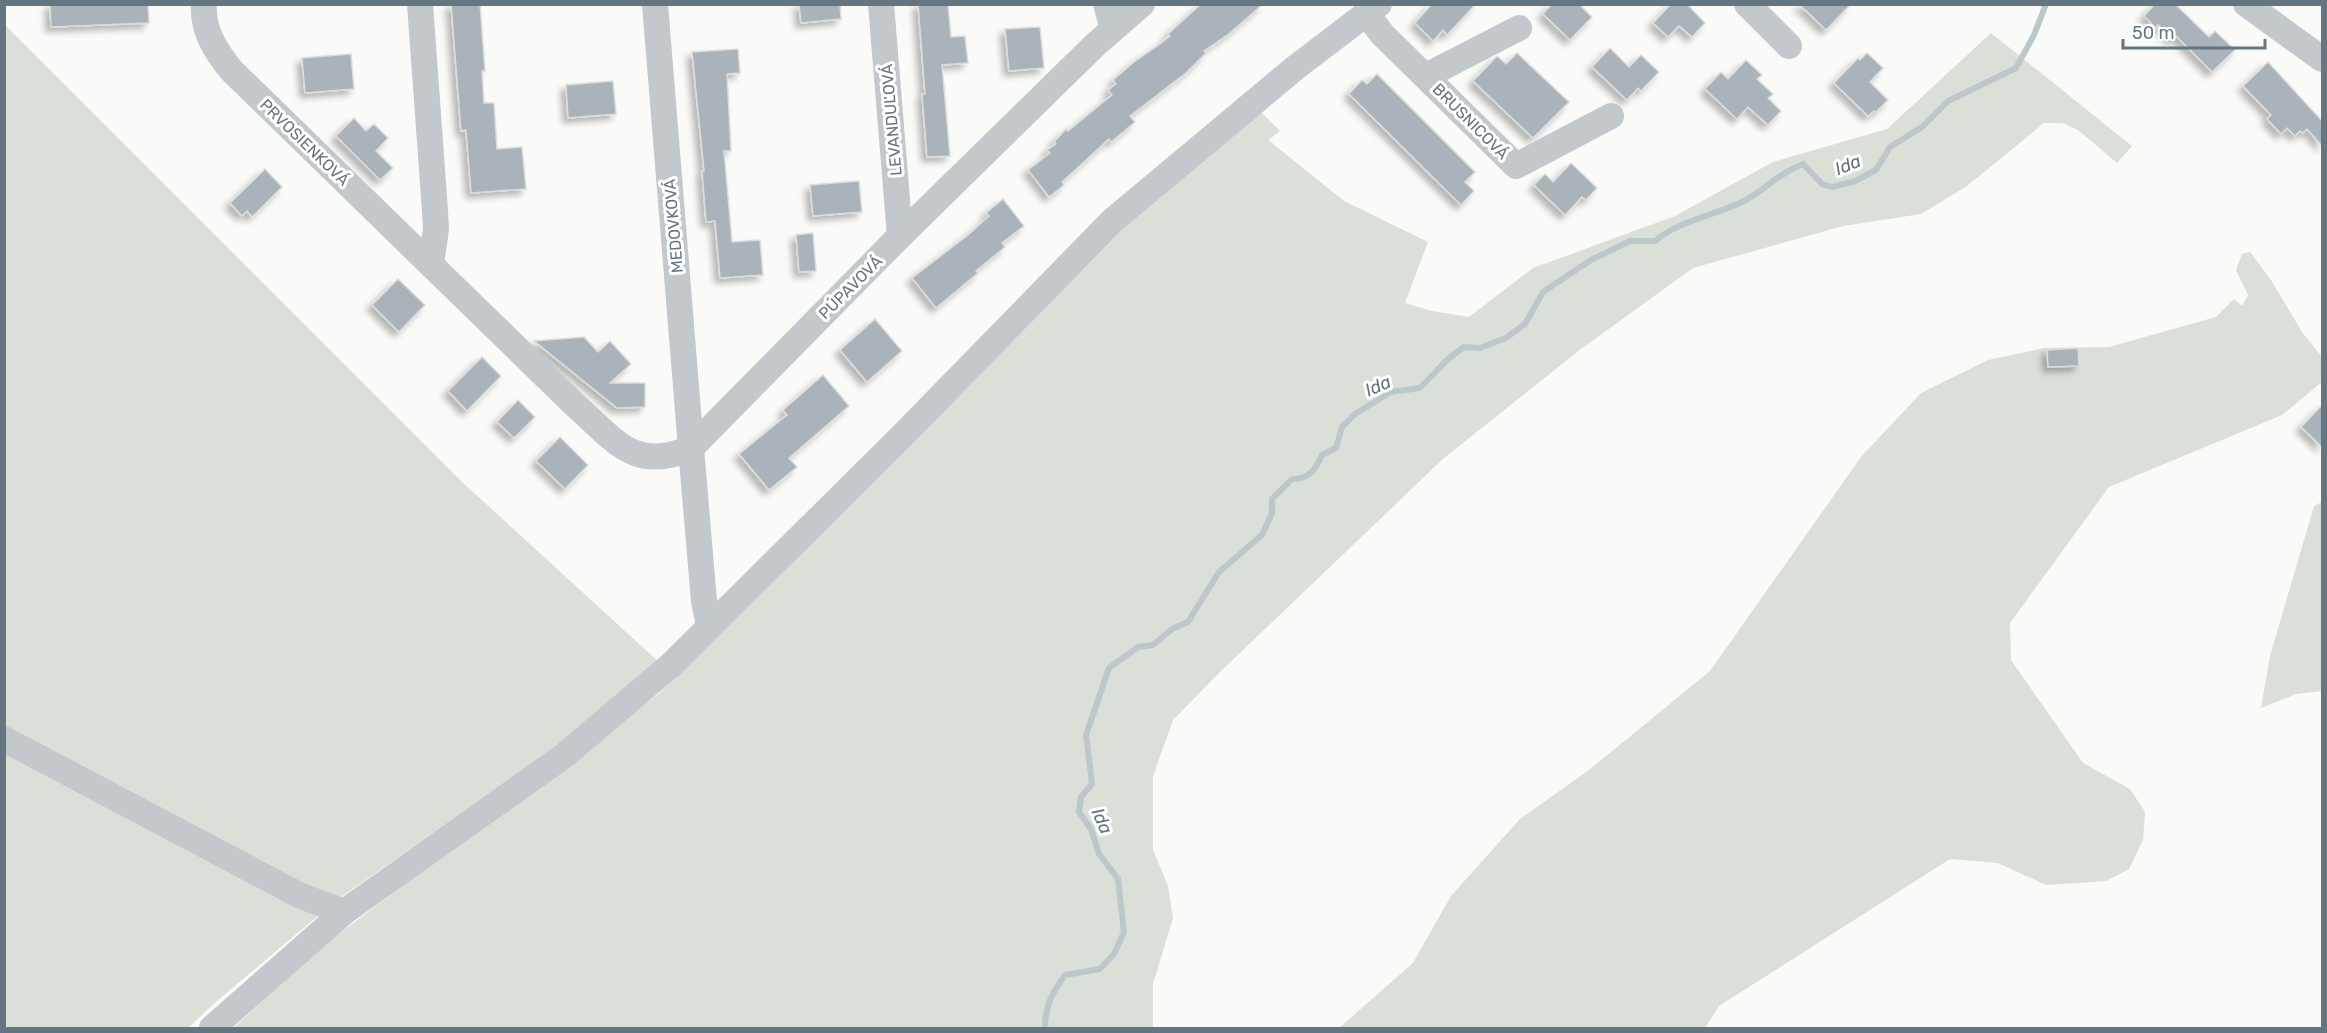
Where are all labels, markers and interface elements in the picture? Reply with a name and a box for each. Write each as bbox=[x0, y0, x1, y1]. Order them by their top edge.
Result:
scale bar bbox=[2123, 12, 2266, 50]
text: 50 m bbox=[2132, 22, 2175, 44]
street label: LEVANDUĽOVÁ bbox=[877, 63, 906, 177]
street label: BRUSNICOVÁ bbox=[1429, 79, 1513, 163]
street label: PRVOSIENKOVÁ bbox=[256, 95, 353, 190]
water label: Ida bbox=[1832, 150, 1865, 180]
street label: MEDOVKOVÁ bbox=[660, 178, 687, 274]
street label: PÚPAVOVÁ bbox=[814, 251, 886, 323]
water label: Ida bbox=[1362, 370, 1395, 401]
water label: Ida bbox=[1087, 805, 1118, 838]

